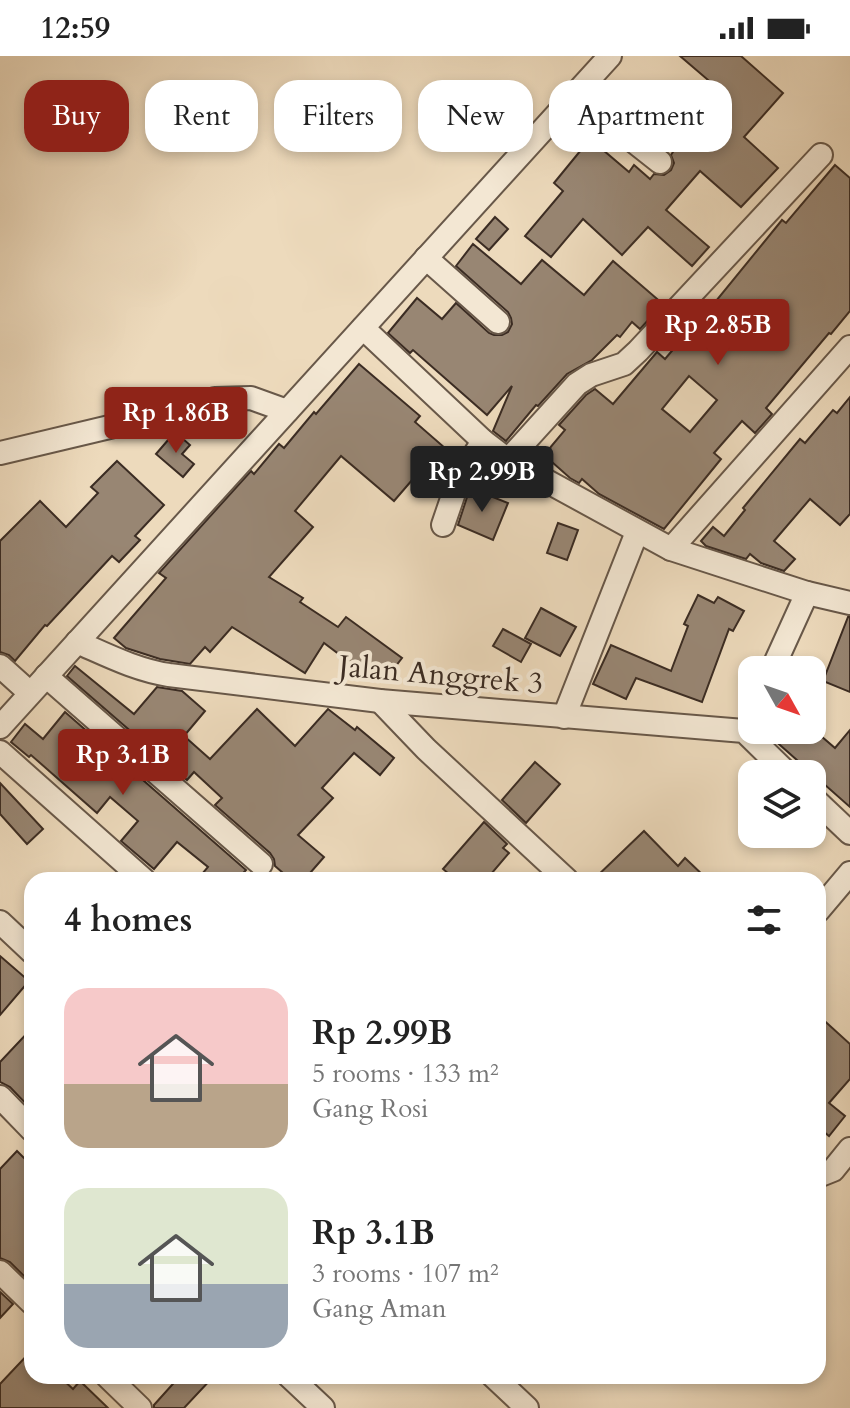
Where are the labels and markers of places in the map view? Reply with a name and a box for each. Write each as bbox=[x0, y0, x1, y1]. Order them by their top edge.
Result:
pin: Rp 2.85B bbox=[635, 299, 801, 367]
pin: Rp 1.86B bbox=[93, 387, 259, 455]
pin: Rp 2.99B bbox=[399, 446, 565, 514]
pin: Rp 3.1B bbox=[49, 729, 197, 797]

